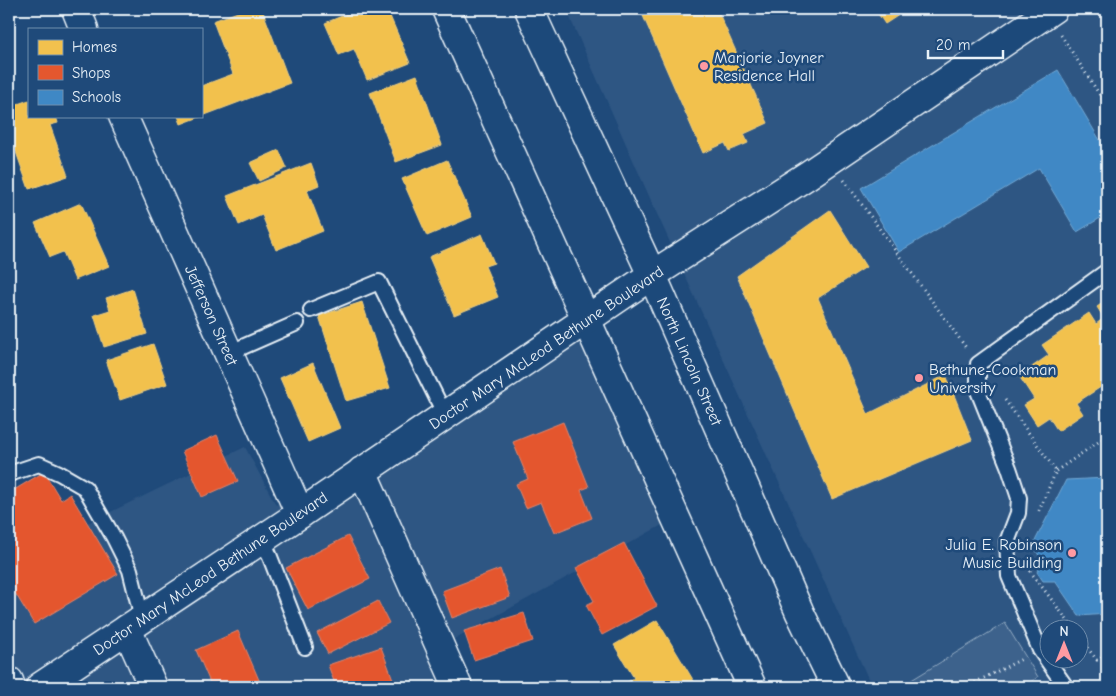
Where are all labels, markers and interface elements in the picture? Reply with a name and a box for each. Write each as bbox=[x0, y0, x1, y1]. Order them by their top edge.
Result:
legend bbox=[28, 28, 202, 118]
scale bar bbox=[928, 28, 1004, 60]
text: 20 m bbox=[936, 36, 970, 54]
text: Homes bbox=[72, 38, 117, 56]
place label: Marjorie Joyner Residence Hall bbox=[714, 49, 824, 85]
marker: Marjorie Joyner Residence Hall bbox=[698, 60, 710, 72]
text: Shops bbox=[72, 64, 110, 82]
text: Schools bbox=[72, 88, 121, 106]
street label: Doctor Mary McLeod Bethune Boulevard bbox=[426, 262, 667, 433]
street label: Jefferson Street bbox=[181, 263, 241, 369]
street label: North Lincoln Street bbox=[653, 295, 726, 429]
place label: Bethune-Cookman University bbox=[929, 361, 1056, 397]
marker: Bethune-Cookman University bbox=[913, 372, 925, 384]
street label: Doctor Mary McLeod Bethune Boulevard bbox=[90, 488, 331, 659]
place label: Julia E. Robinson Music Building bbox=[946, 536, 1062, 572]
marker: Julia E. Robinson Music Building bbox=[1066, 547, 1078, 559]
north arrow bbox=[1038, 618, 1088, 668]
text: N bbox=[1059, 623, 1069, 640]

